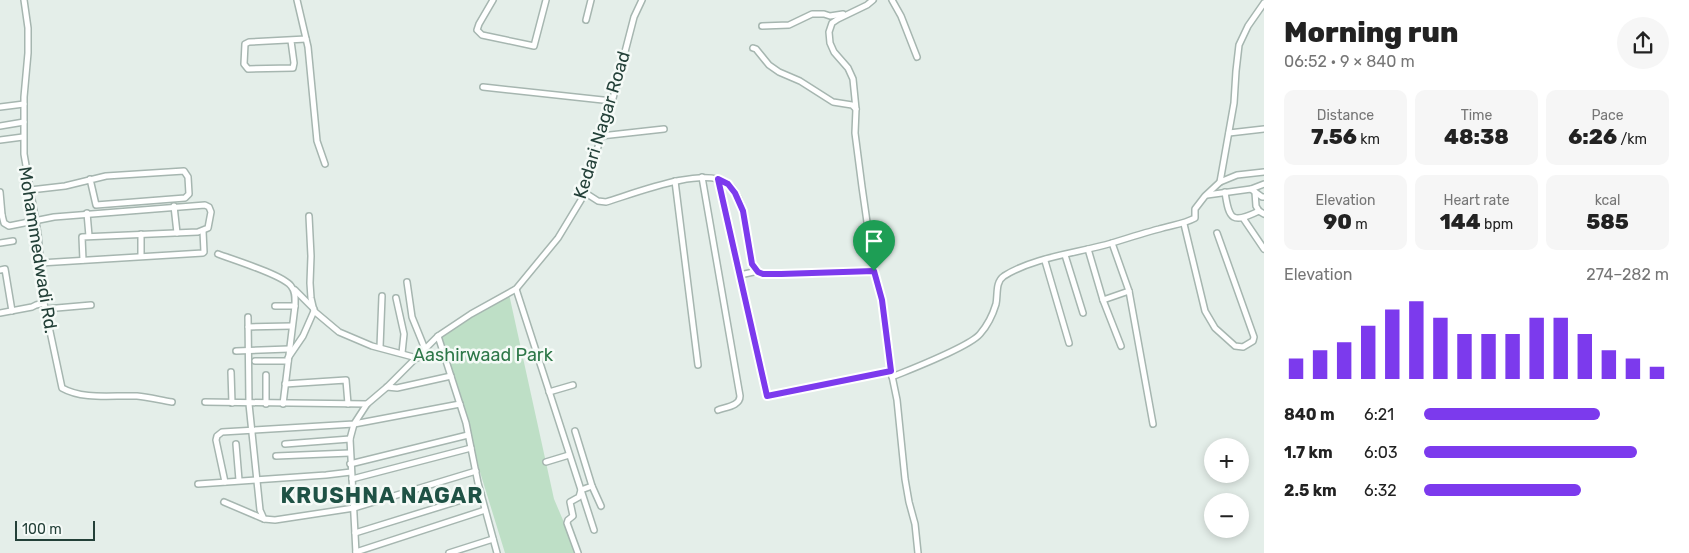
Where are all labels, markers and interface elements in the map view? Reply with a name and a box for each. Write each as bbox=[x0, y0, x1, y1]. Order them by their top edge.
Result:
text: Morning run bbox=[1284, 16, 1458, 49]
button: share bbox=[1617, 17, 1669, 69]
street label: Kedari Nagar Road bbox=[569, 49, 635, 201]
text: 06:52 · 9 × 840 m bbox=[1284, 52, 1415, 71]
text: Distance bbox=[1317, 107, 1374, 124]
text: Time bbox=[1461, 107, 1492, 124]
text: Pace bbox=[1591, 107, 1624, 124]
text: 7.56 bbox=[1311, 124, 1357, 149]
text: 48:38 bbox=[1444, 124, 1509, 149]
text: 6:26 bbox=[1568, 124, 1617, 149]
text: km bbox=[1357, 131, 1380, 148]
text: /km bbox=[1617, 131, 1647, 148]
street label: Mohammedwadi Rd. bbox=[14, 165, 62, 335]
text: Elevation bbox=[1316, 192, 1376, 209]
text: Heart rate bbox=[1444, 192, 1509, 209]
text: kcal bbox=[1595, 192, 1620, 209]
text: 90 bbox=[1323, 209, 1352, 234]
text: 144 bbox=[1440, 209, 1481, 234]
text: 585 bbox=[1586, 209, 1629, 234]
text: m bbox=[1352, 216, 1368, 233]
text: bpm bbox=[1481, 216, 1513, 233]
pin bbox=[853, 220, 895, 271]
icon: arrive bbox=[860, 227, 888, 255]
text: Elevation bbox=[1284, 265, 1353, 284]
text: 274–282 m bbox=[1586, 265, 1669, 284]
park label: Aashirwaad Park bbox=[413, 344, 554, 366]
text: 840 m bbox=[1284, 405, 1335, 424]
text: 6:21 bbox=[1364, 405, 1394, 424]
map controls bbox=[1204, 438, 1249, 538]
button: + bbox=[1204, 438, 1249, 483]
text: 1.7 km bbox=[1284, 443, 1333, 462]
text: 6:03 bbox=[1364, 443, 1398, 462]
text: 2.5 km bbox=[1284, 481, 1337, 500]
text: 6:32 bbox=[1364, 481, 1397, 500]
district label: KRUSHNA NAGAR bbox=[280, 482, 484, 509]
button: − bbox=[1204, 493, 1249, 538]
scale bar bbox=[15, 518, 95, 541]
text: 100 m bbox=[22, 521, 62, 538]

